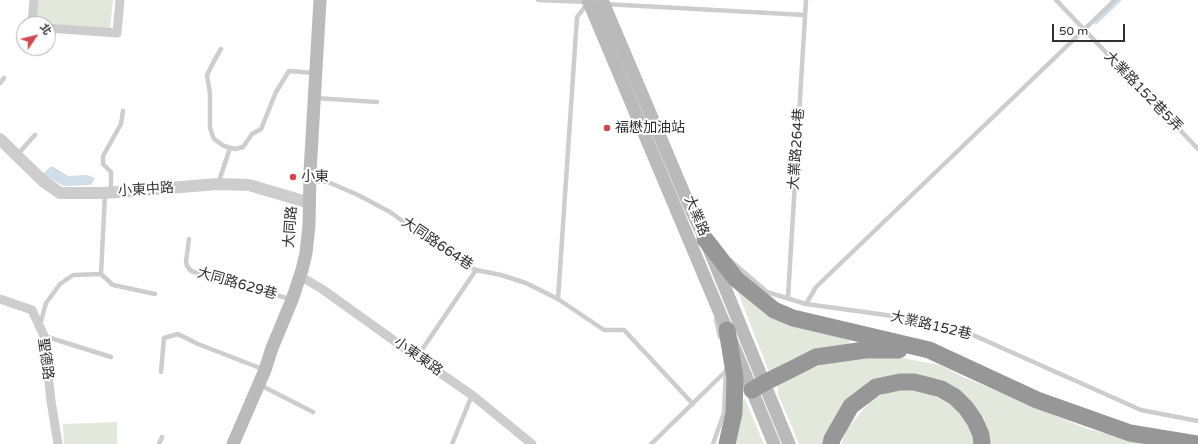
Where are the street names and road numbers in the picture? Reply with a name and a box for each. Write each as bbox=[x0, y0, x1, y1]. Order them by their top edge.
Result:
street label: 大業路152巷5弄 bbox=[1100, 48, 1186, 136]
street label: 大業路264巷 bbox=[786, 107, 808, 191]
street label: 小東中路 bbox=[117, 180, 175, 200]
street label: 大業路 bbox=[680, 193, 712, 239]
street label: 大同路 bbox=[281, 205, 301, 249]
street label: 大同路664巷 bbox=[398, 214, 476, 274]
street label: 大同路629巷 bbox=[195, 265, 279, 303]
street label: 大業路152巷 bbox=[889, 309, 973, 343]
street label: 小東東路 bbox=[390, 334, 446, 380]
street label: 聖德路 bbox=[34, 337, 56, 381]

